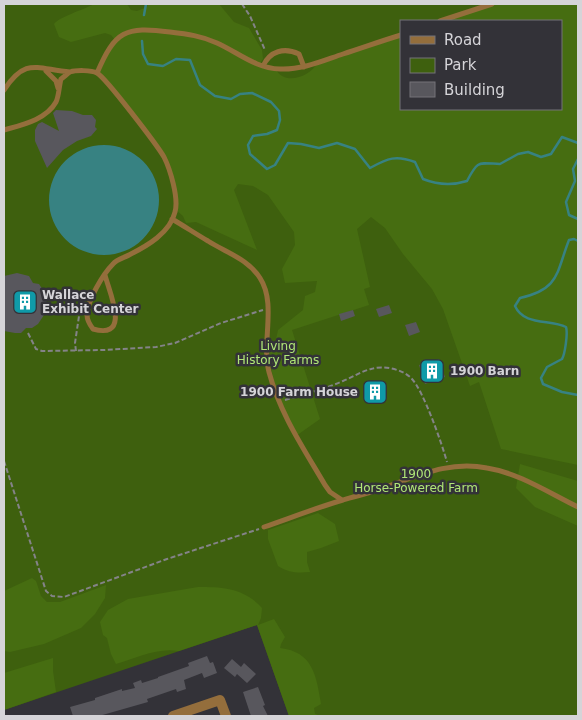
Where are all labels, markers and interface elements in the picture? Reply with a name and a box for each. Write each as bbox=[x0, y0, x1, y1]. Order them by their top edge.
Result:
legend bbox=[400, 20, 562, 110]
text: Road bbox=[444, 31, 482, 49]
text: Park bbox=[444, 56, 477, 74]
text: Building bbox=[444, 81, 505, 99]
place label: Wallace Exhibit Center bbox=[42, 288, 139, 316]
building icon: Wallace Exhibit Center bbox=[12, 289, 38, 315]
park label: Living History Farms bbox=[237, 339, 319, 367]
building icon: 1900 Barn bbox=[419, 358, 445, 384]
place label: 1900 Barn bbox=[450, 364, 519, 378]
building icon: 1900 Farm House bbox=[362, 379, 388, 405]
place label: 1900 Farm House bbox=[240, 385, 358, 399]
park label: 1900 Horse-Powered Farm bbox=[354, 467, 478, 495]

